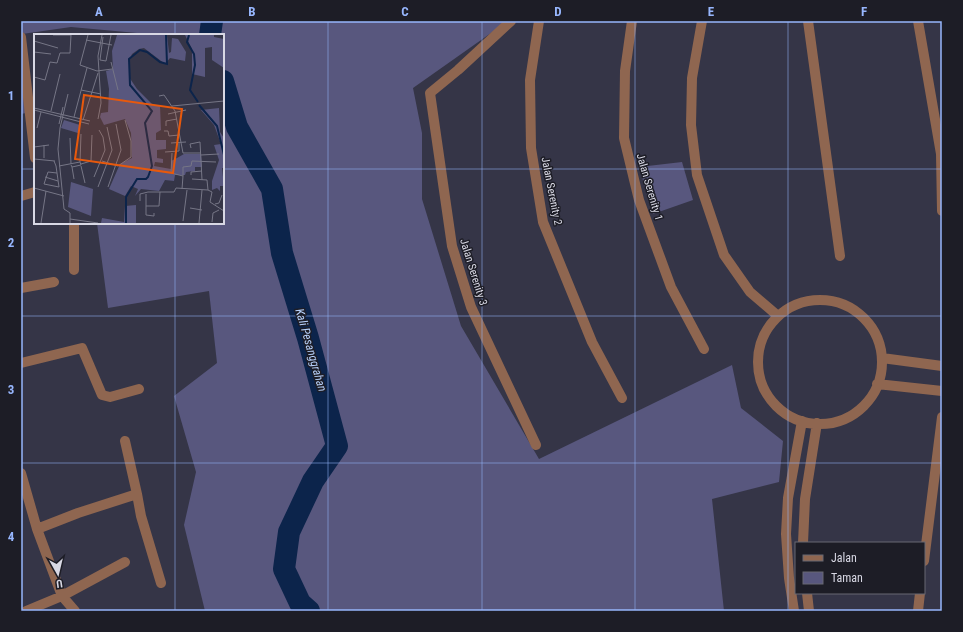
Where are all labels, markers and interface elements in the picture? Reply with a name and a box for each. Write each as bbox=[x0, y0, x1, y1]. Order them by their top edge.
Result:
text: A bbox=[95, 4, 103, 19]
text: B bbox=[248, 4, 256, 19]
text: C bbox=[401, 4, 409, 19]
text: D bbox=[554, 4, 562, 19]
text: E bbox=[708, 4, 715, 19]
text: F bbox=[861, 4, 867, 19]
inset map bbox=[34, 34, 224, 224]
text: 1 bbox=[8, 88, 14, 103]
street label: Jalan Serenity 1 bbox=[634, 152, 665, 222]
street label: Jalan Serenity 2 bbox=[539, 156, 564, 226]
text: 2 bbox=[8, 235, 15, 250]
street label: Jalan Serenity 3 bbox=[457, 237, 490, 307]
water label: Kali Pesanggrahan bbox=[292, 307, 330, 393]
text: 3 bbox=[8, 382, 14, 397]
text: 4 bbox=[8, 529, 15, 544]
legend bbox=[795, 542, 925, 594]
text: Jalan bbox=[831, 551, 857, 565]
north arrow bbox=[38, 554, 78, 594]
text: Taman bbox=[831, 571, 863, 585]
text: U bbox=[55, 577, 63, 590]

